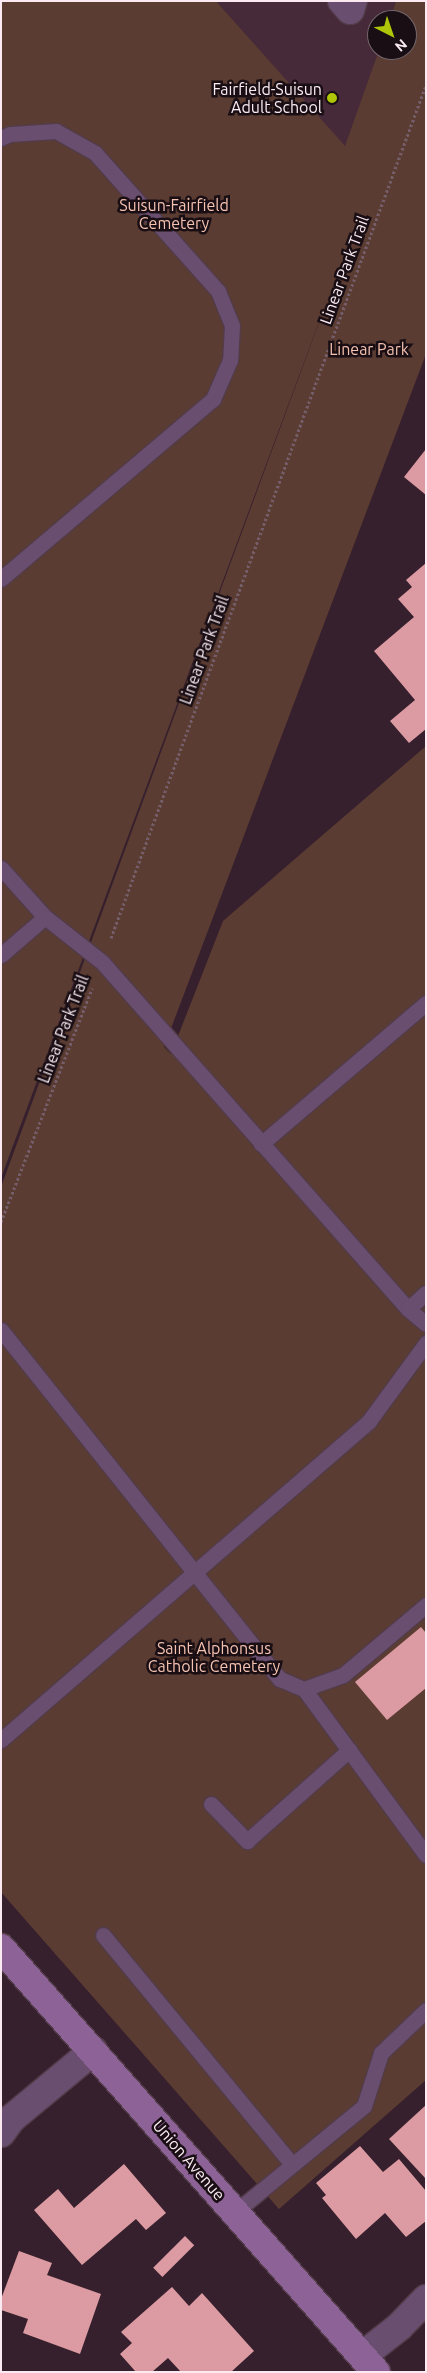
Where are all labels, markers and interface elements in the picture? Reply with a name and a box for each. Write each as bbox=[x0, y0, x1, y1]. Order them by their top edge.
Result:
north arrow bbox=[367, 10, 417, 60]
text: N bbox=[392, 36, 410, 55]
place label: Fairfield-Suisun Adult School bbox=[212, 79, 322, 117]
marker: Fairfield-Suisun Adult School bbox=[326, 92, 338, 104]
park label: Suisun-Fairfield Cemetery bbox=[119, 195, 229, 233]
street label: Linear Park Trail bbox=[315, 213, 373, 327]
park label: Linear Park bbox=[329, 339, 409, 359]
street label: Linear Park Trail bbox=[175, 593, 233, 707]
street label: Linear Park Trail bbox=[34, 972, 92, 1086]
park label: Saint Alphonsus Catholic Cemetery bbox=[148, 1638, 280, 1676]
street label: Union Avenue bbox=[149, 2116, 229, 2204]

